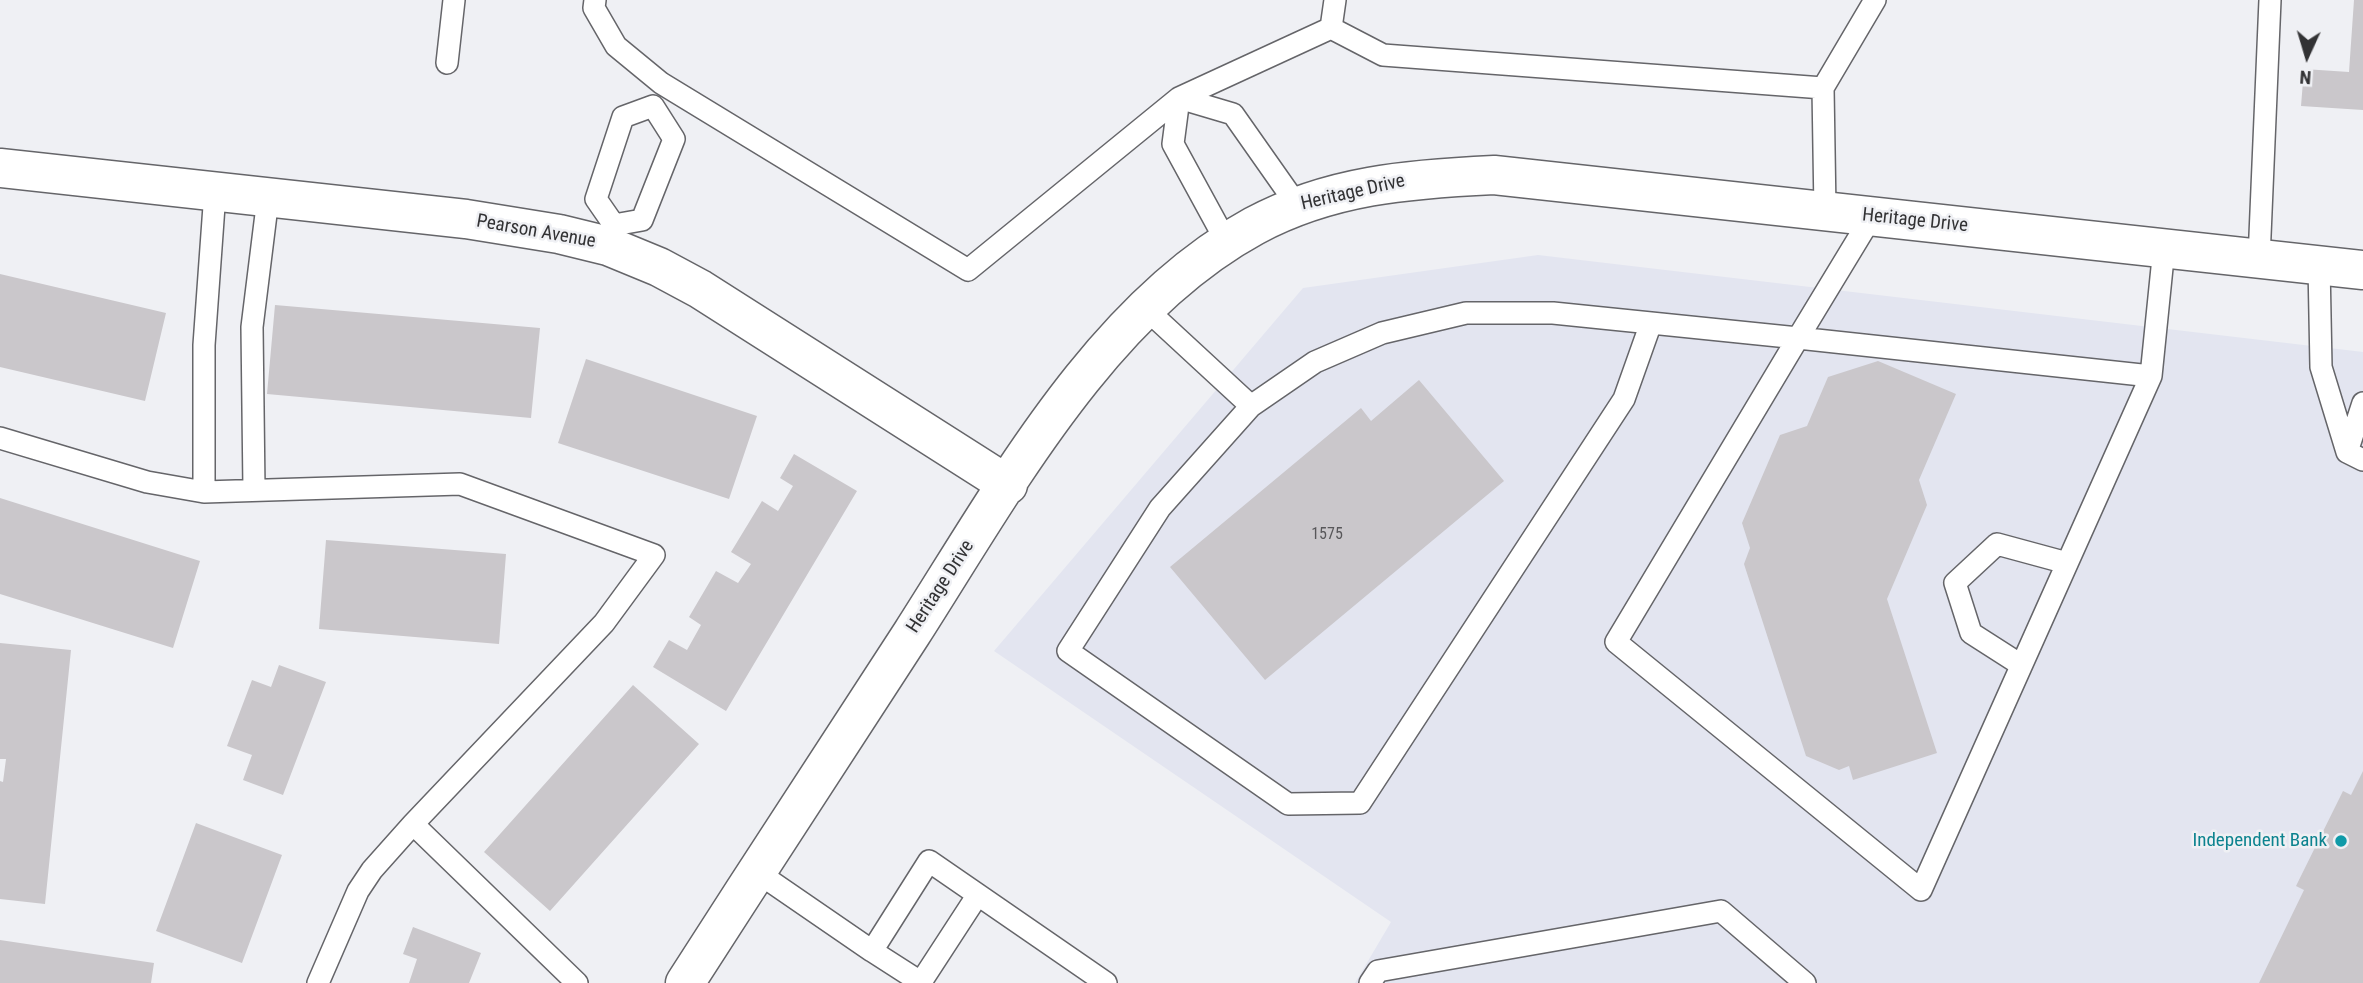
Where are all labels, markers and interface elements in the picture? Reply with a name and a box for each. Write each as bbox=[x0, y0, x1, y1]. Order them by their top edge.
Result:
north arrow bbox=[2272, 21, 2342, 91]
text: N bbox=[2299, 66, 2312, 89]
street label: Heritage Drive bbox=[1299, 170, 1407, 216]
street label: Heritage Drive bbox=[1861, 204, 1969, 238]
street label: Pearson Avenue bbox=[475, 210, 597, 254]
house number: 1575 bbox=[1311, 525, 1343, 545]
street label: Heritage Drive bbox=[903, 536, 979, 638]
place label: Independent Bank bbox=[2192, 830, 2327, 852]
marker: Independent Bank bbox=[2333, 833, 2349, 849]

